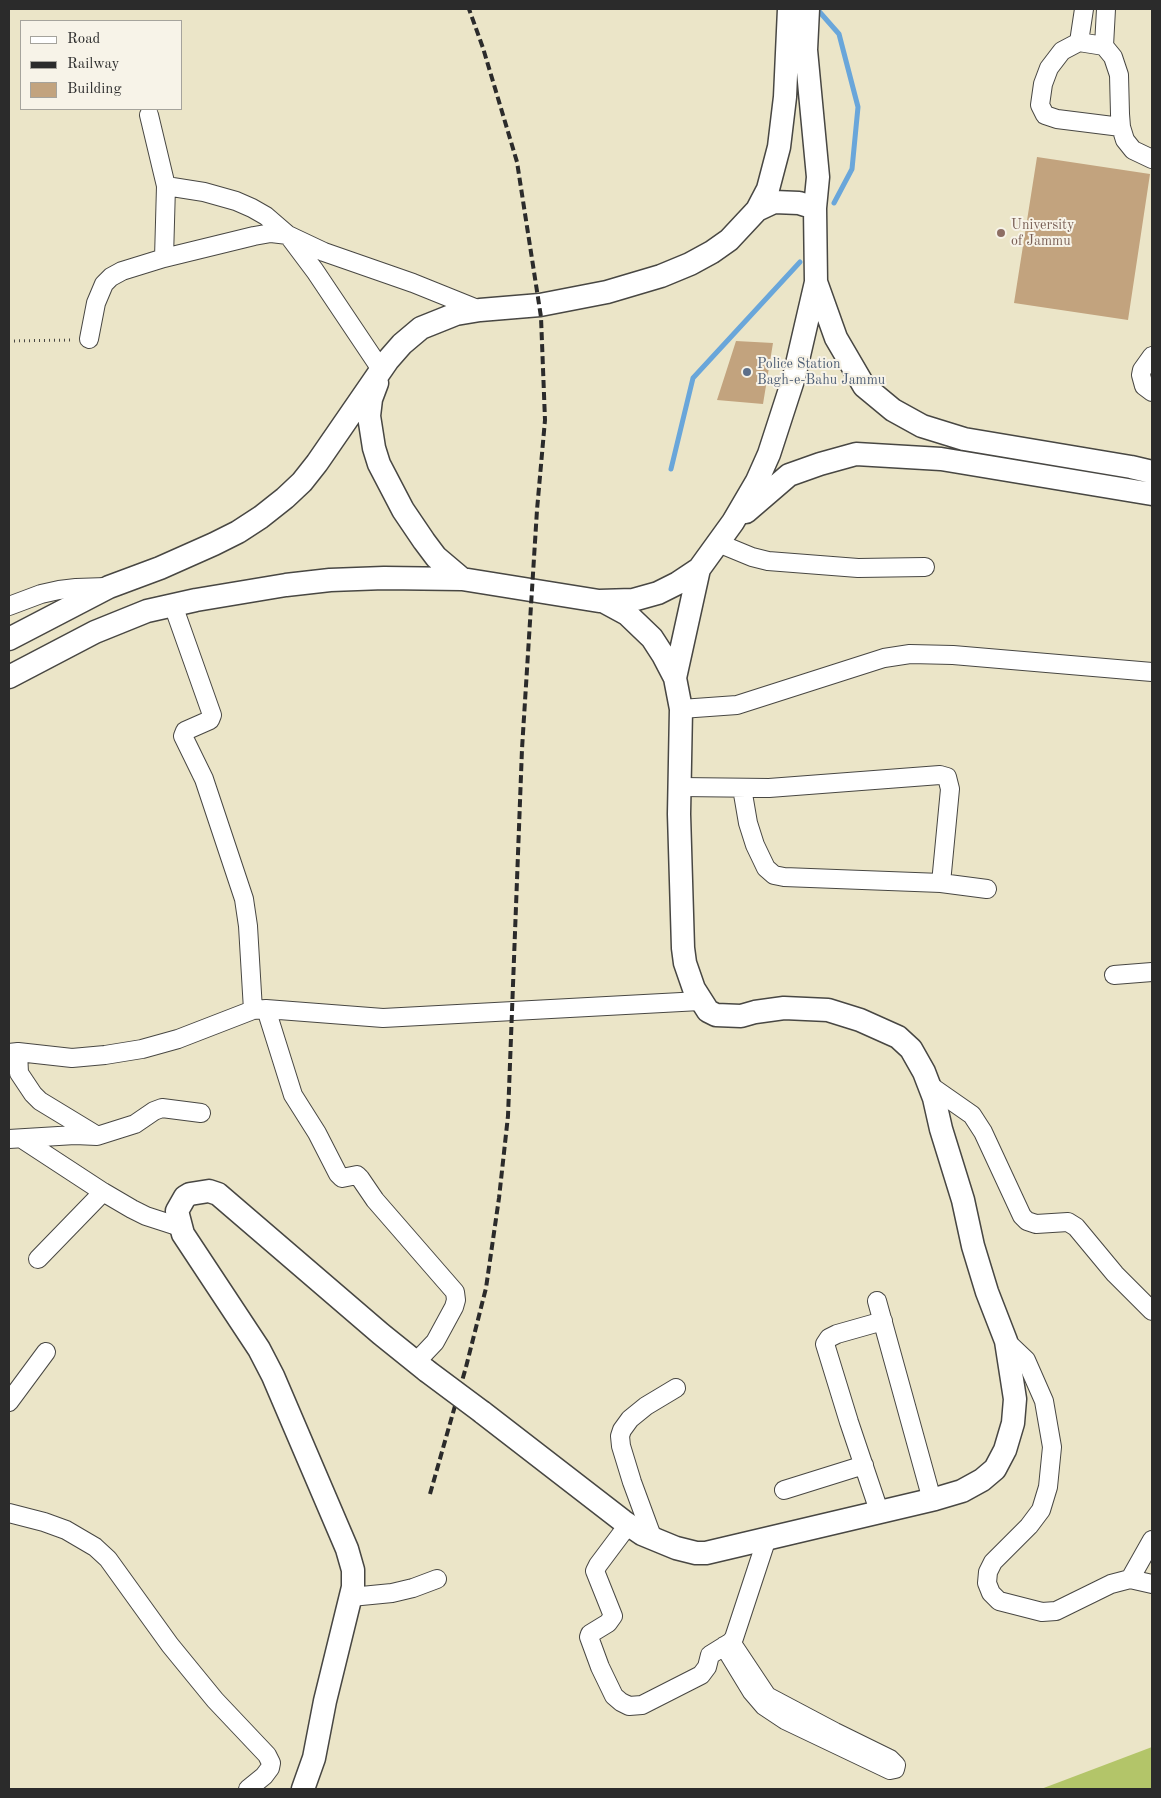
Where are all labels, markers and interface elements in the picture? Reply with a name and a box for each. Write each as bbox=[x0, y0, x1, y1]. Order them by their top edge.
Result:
legend bbox=[20, 20, 182, 110]
text: Road bbox=[67, 32, 100, 47]
text: Railway bbox=[67, 57, 120, 72]
text: Building bbox=[67, 82, 122, 97]
place label: University of Jammu bbox=[1011, 217, 1074, 250]
marker: University of Jammu bbox=[995, 227, 1007, 239]
place label: Police Station Bagh-e-Bahu Jammu bbox=[757, 356, 885, 388]
marker: Police Station Bagh-e-Bahu Jammu bbox=[741, 366, 753, 378]

